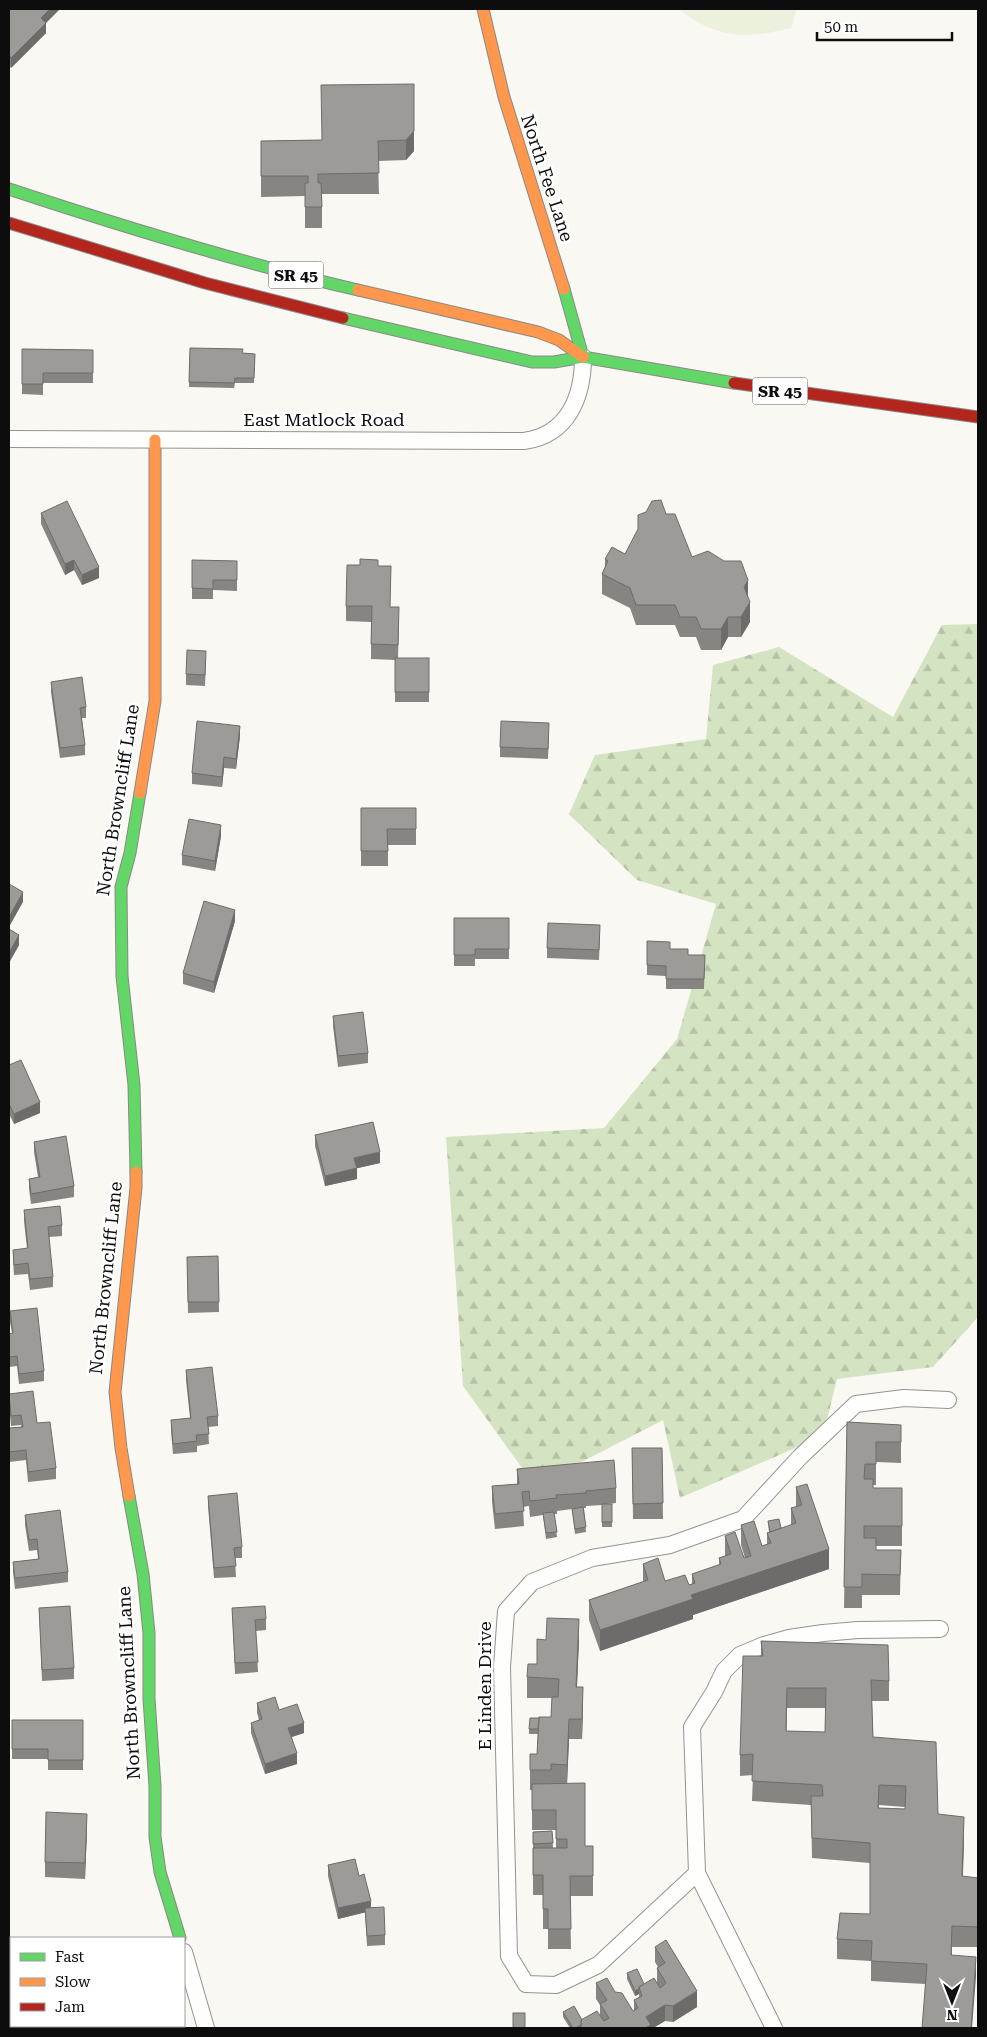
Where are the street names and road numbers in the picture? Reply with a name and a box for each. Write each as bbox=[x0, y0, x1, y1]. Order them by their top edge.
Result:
street label: North Fee Lane bbox=[517, 111, 578, 244]
road number: SR 45 bbox=[268, 262, 324, 288]
road number: SR 45 bbox=[752, 378, 808, 404]
street label: East Matlock Road bbox=[243, 409, 405, 430]
street label: North Browncliff Lane bbox=[92, 702, 143, 897]
street label: North Browncliff Lane bbox=[85, 1180, 126, 1375]
street label: North Browncliff Lane bbox=[113, 1586, 144, 1780]
street label: E Linden Drive bbox=[474, 1621, 495, 1751]

